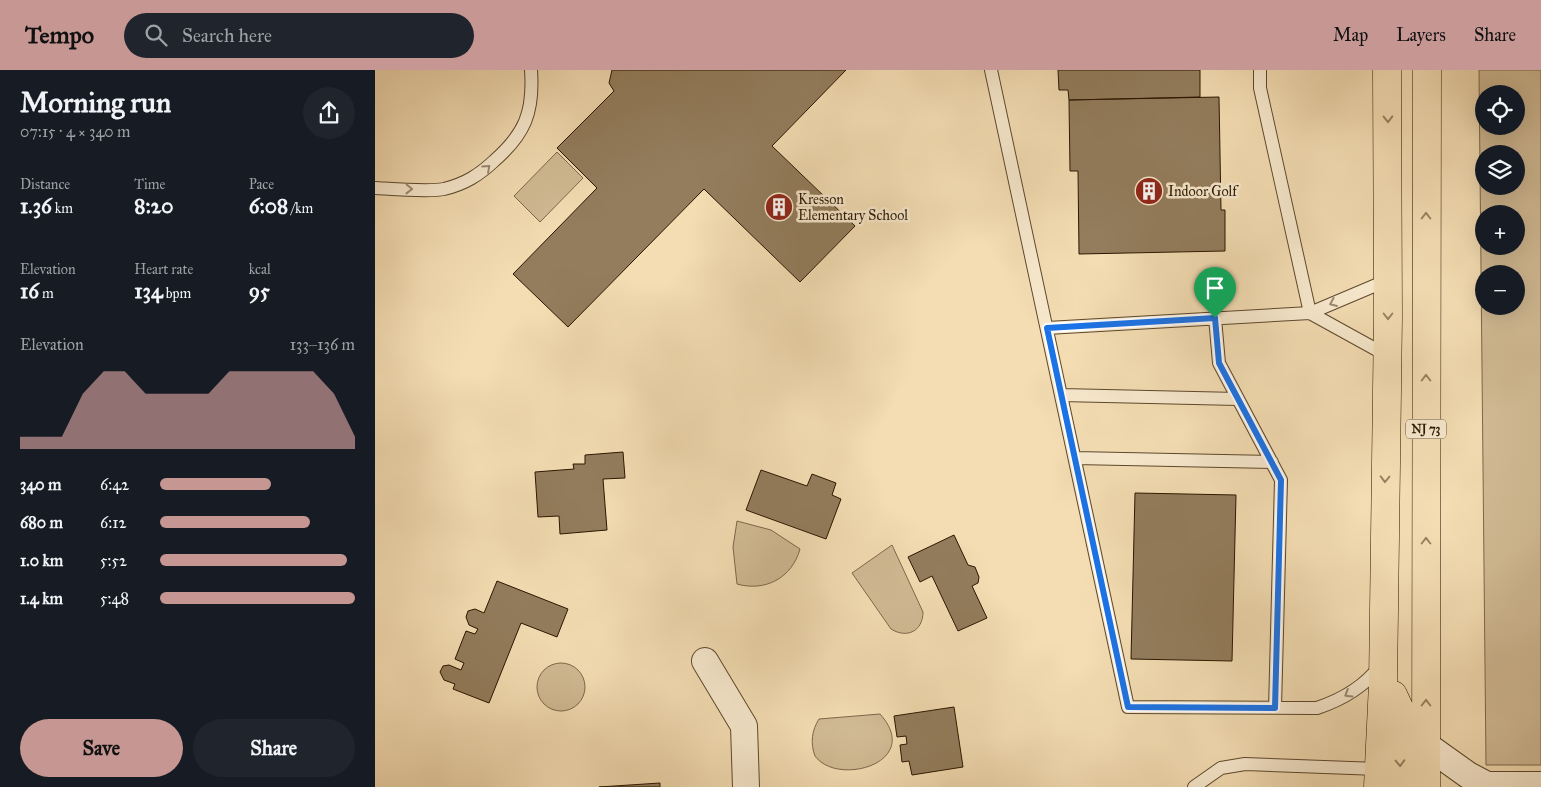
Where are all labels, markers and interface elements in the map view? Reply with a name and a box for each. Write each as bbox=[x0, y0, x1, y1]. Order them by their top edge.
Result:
search box bbox=[124, 13, 474, 58]
text: Tempo bbox=[25, 20, 94, 50]
icon: search bbox=[142, 21, 170, 49]
text: Search here bbox=[182, 24, 272, 47]
text: Map bbox=[1333, 24, 1368, 46]
text: Layers bbox=[1396, 24, 1446, 46]
text: Share bbox=[1474, 24, 1516, 46]
text: Morning run bbox=[20, 85, 171, 120]
map controls bbox=[1475, 85, 1525, 315]
button: locate bbox=[1475, 85, 1525, 135]
button: share bbox=[303, 87, 355, 139]
one-way arrow bbox=[1382, 115, 1393, 123]
text: 07:15 · 4 × 340 m bbox=[20, 122, 131, 141]
button: layers bbox=[1475, 145, 1525, 195]
one-way arrow bbox=[481, 165, 490, 174]
text: Distance bbox=[20, 176, 70, 193]
text: Time bbox=[134, 176, 165, 193]
text: Pace bbox=[249, 176, 274, 193]
building icon: Indoor Golf bbox=[1134, 176, 1164, 206]
place label: Indoor Golf bbox=[1168, 183, 1239, 200]
one-way arrow bbox=[406, 184, 413, 194]
place label: Kresson Elementary School bbox=[798, 191, 908, 224]
building icon: Kresson Elementary School bbox=[764, 192, 794, 222]
text: 1.36 bbox=[20, 193, 52, 219]
text: 8:20 bbox=[134, 193, 173, 219]
text: 6:08 bbox=[249, 193, 288, 219]
text: km bbox=[52, 200, 73, 217]
text: /km bbox=[288, 200, 313, 217]
button: + bbox=[1475, 205, 1525, 255]
one-way arrow bbox=[1421, 212, 1431, 220]
text: Elevation bbox=[20, 261, 76, 278]
text: Heart rate bbox=[134, 261, 193, 278]
text: kcal bbox=[249, 261, 271, 278]
button: − bbox=[1475, 265, 1525, 315]
pin bbox=[1194, 267, 1236, 318]
icon: arrive bbox=[1201, 274, 1229, 302]
text: 16 bbox=[20, 278, 39, 304]
text: 134 bbox=[134, 278, 163, 304]
text: 95 bbox=[249, 278, 270, 304]
text: m bbox=[39, 285, 54, 302]
text: bpm bbox=[163, 285, 191, 302]
one-way arrow bbox=[1329, 297, 1338, 308]
one-way arrow bbox=[1383, 312, 1393, 320]
text: Elevation bbox=[20, 335, 84, 354]
text: 133–136 m bbox=[290, 335, 355, 354]
one-way arrow bbox=[1421, 374, 1431, 382]
road number: NJ 73 bbox=[1406, 419, 1446, 438]
text: 340 m bbox=[20, 475, 62, 494]
text: 6:42 bbox=[100, 475, 129, 494]
one-way arrow bbox=[1380, 475, 1391, 483]
text: 680 m bbox=[20, 513, 63, 532]
text: 6:12 bbox=[100, 513, 126, 532]
one-way arrow bbox=[1421, 537, 1431, 544]
text: 1.0 km bbox=[20, 551, 63, 570]
text: 5:52 bbox=[100, 551, 127, 570]
text: 1.4 km bbox=[20, 589, 63, 608]
text: 5:48 bbox=[100, 589, 129, 608]
one-way arrow bbox=[1344, 688, 1353, 698]
one-way arrow bbox=[1421, 699, 1431, 707]
button: Save bbox=[20, 719, 183, 777]
button: Share bbox=[193, 719, 355, 777]
one-way arrow bbox=[1395, 759, 1406, 767]

